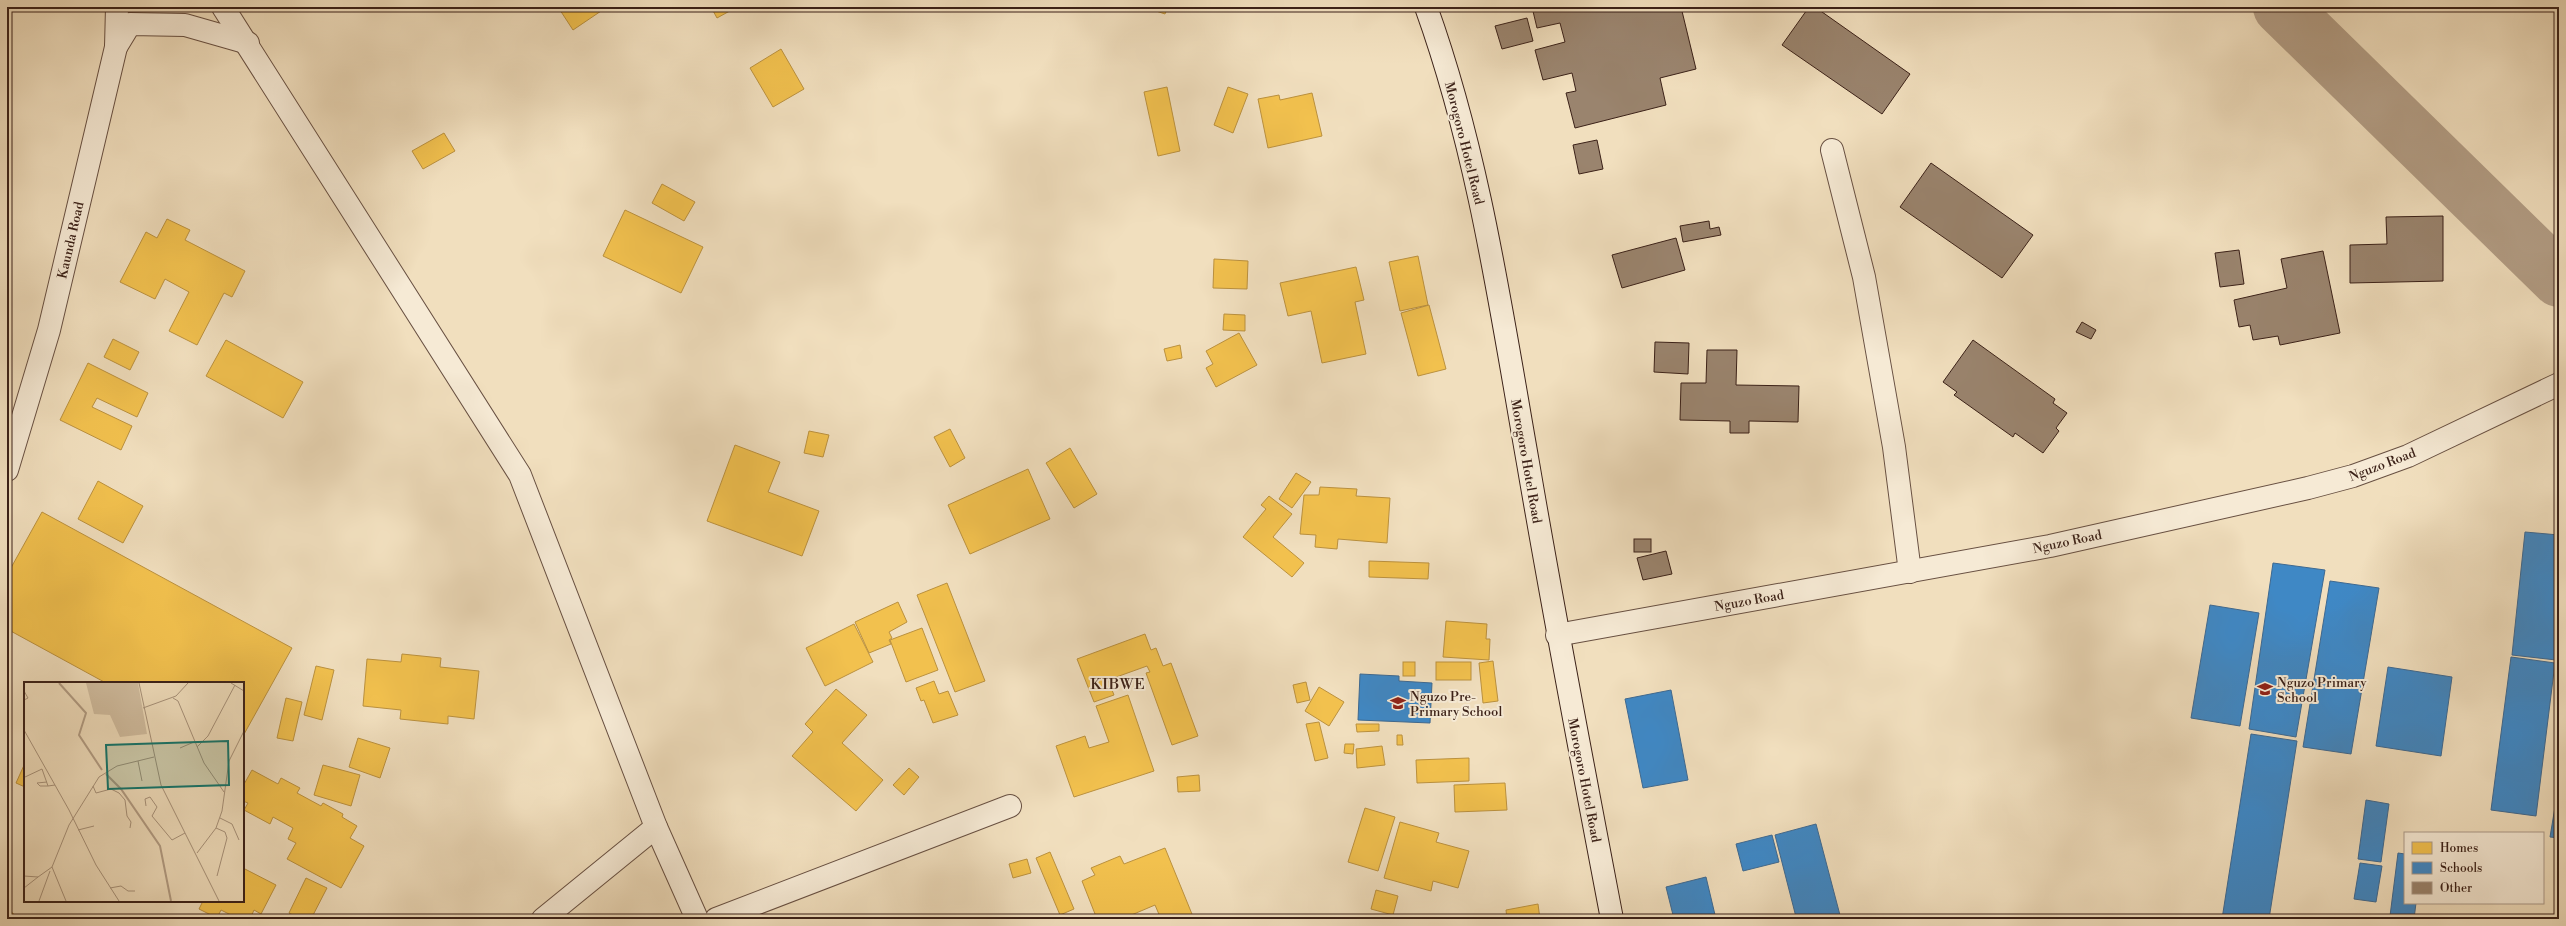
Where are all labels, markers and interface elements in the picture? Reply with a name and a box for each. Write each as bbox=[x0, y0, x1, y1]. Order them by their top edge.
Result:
street label: Morogoro Hotel Road bbox=[1441, 80, 1487, 207]
street label: Kaunda Road bbox=[54, 200, 88, 280]
street label: Morogoro Hotel Road bbox=[1507, 398, 1545, 525]
street label: Nguzo Road bbox=[2347, 445, 2419, 485]
street label: Nguzo Road bbox=[2031, 527, 2104, 557]
street label: Nguzo Road bbox=[1713, 587, 1786, 615]
district label: KIBWE bbox=[1090, 675, 1146, 694]
place label: Nguzo Primary School bbox=[2277, 675, 2367, 706]
school or university icon: Nguzo Primary School bbox=[2256, 680, 2274, 698]
inset map bbox=[24, 682, 244, 902]
place label: Nguzo Pre- Primary School bbox=[1410, 689, 1502, 720]
school or university icon: Nguzo Pre- Primary School bbox=[1389, 694, 1407, 712]
street label: Morogoro Hotel Road bbox=[1564, 717, 1604, 844]
legend bbox=[2404, 832, 2544, 904]
text: Homes bbox=[2440, 841, 2478, 856]
text: Schools bbox=[2440, 861, 2482, 876]
text: Other bbox=[2440, 881, 2472, 896]

